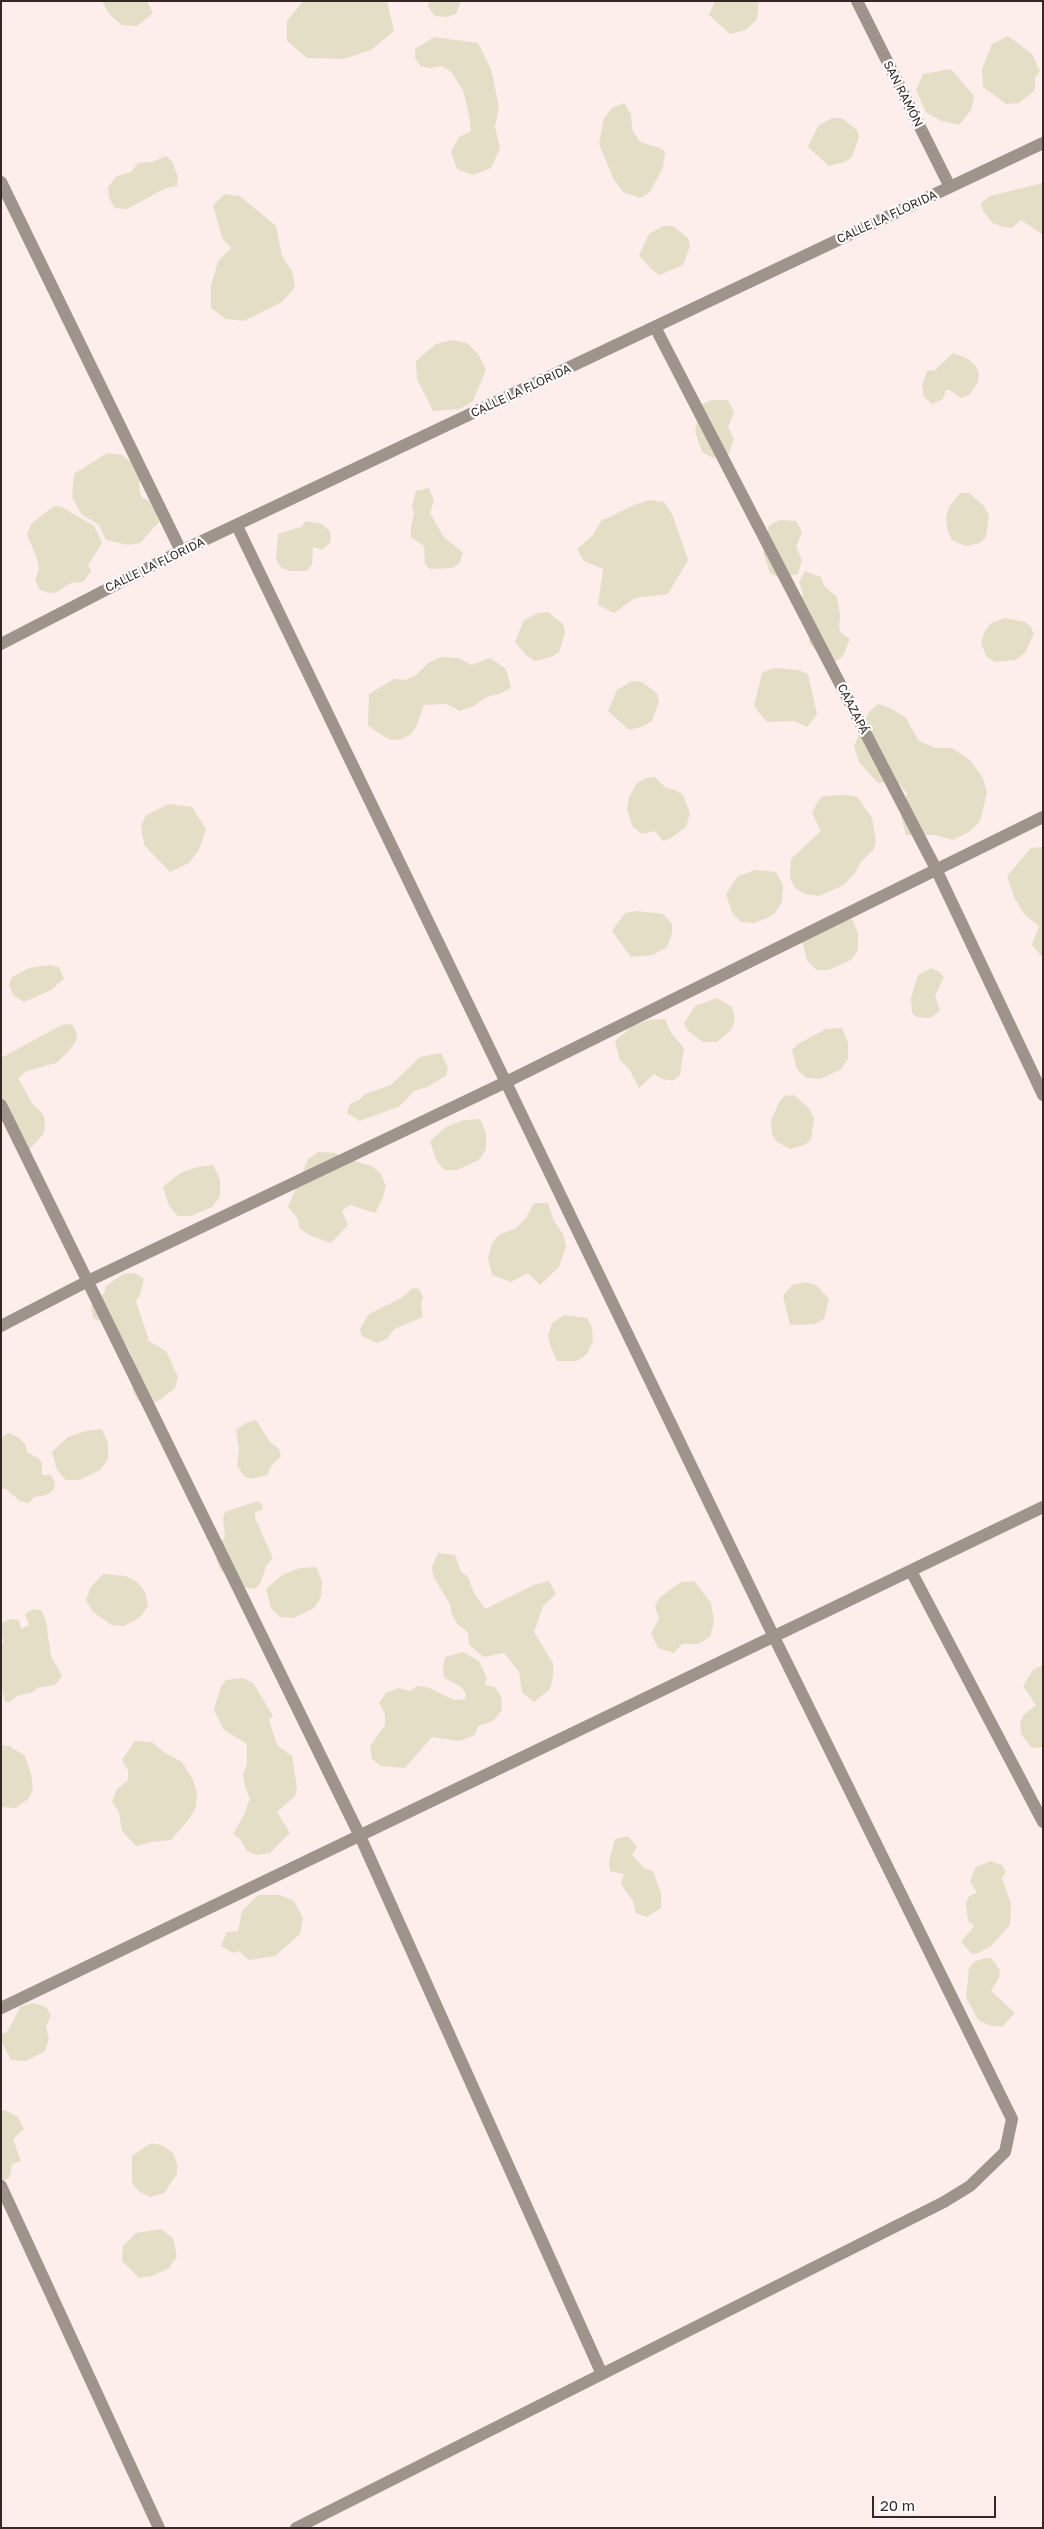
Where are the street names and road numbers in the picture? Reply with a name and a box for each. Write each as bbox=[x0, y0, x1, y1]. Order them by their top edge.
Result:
street label: SAN RAMÓN bbox=[880, 59, 926, 129]
street label: CALLE LA FLORIDA bbox=[835, 188, 939, 246]
street label: CALLE LA FLORIDA bbox=[469, 362, 573, 420]
street label: CALLE LA FLORIDA bbox=[103, 535, 207, 595]
street label: CAAZAPÁ bbox=[834, 681, 872, 737]

